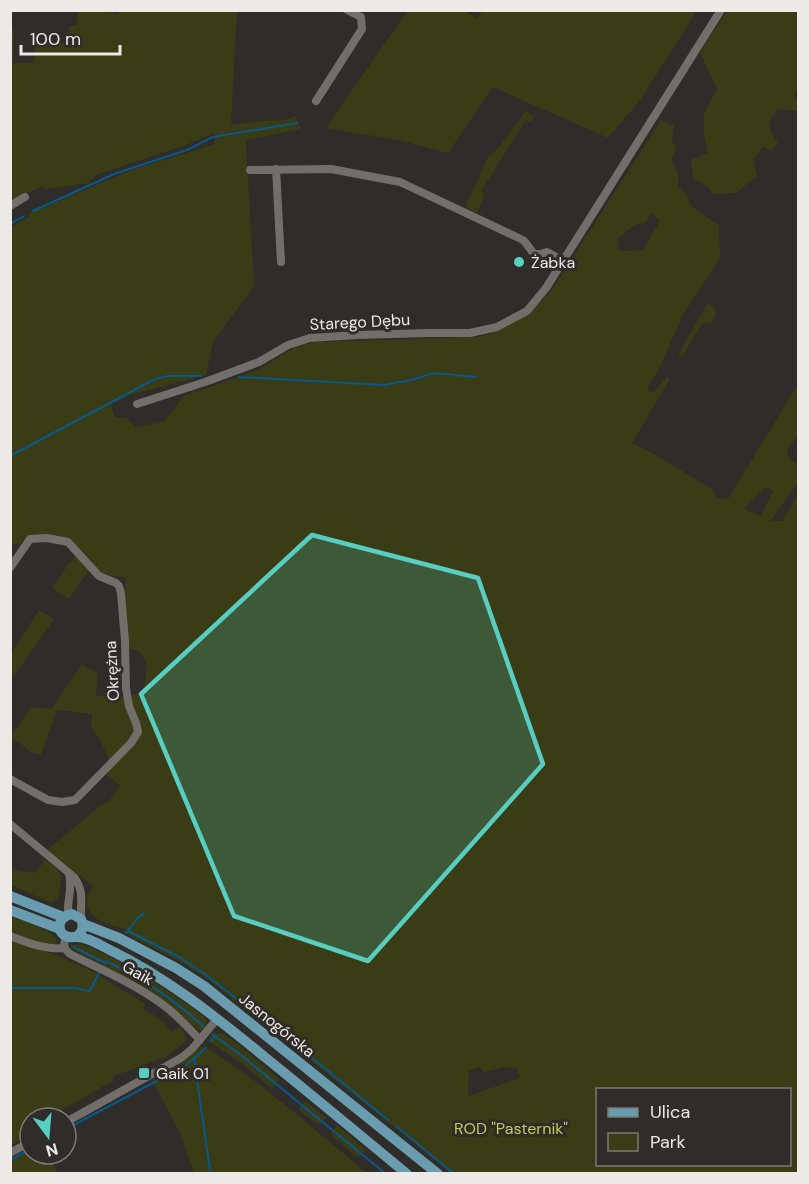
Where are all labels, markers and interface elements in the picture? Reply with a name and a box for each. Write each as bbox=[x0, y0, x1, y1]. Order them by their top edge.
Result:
scale bar bbox=[21, 18, 120, 56]
text: 100 m bbox=[30, 27, 81, 51]
place label: Żabka bbox=[531, 252, 575, 273]
marker: Żabka bbox=[512, 255, 526, 269]
street label: Starego Dębu bbox=[309, 309, 411, 335]
street label: Okrężna bbox=[100, 640, 124, 702]
street label: Gaik bbox=[119, 956, 157, 990]
street label: Jasnogórska bbox=[235, 988, 319, 1062]
place label: Gaik 01 bbox=[156, 1063, 209, 1084]
marker: Gaik 01 bbox=[137, 1066, 151, 1080]
legend bbox=[596, 1088, 791, 1166]
text: Ulica bbox=[650, 1100, 690, 1124]
north arrow bbox=[18, 1106, 78, 1166]
park label: ROD "Pasternik" bbox=[454, 1118, 568, 1139]
text: Park bbox=[650, 1130, 686, 1154]
text: N bbox=[43, 1138, 61, 1162]

